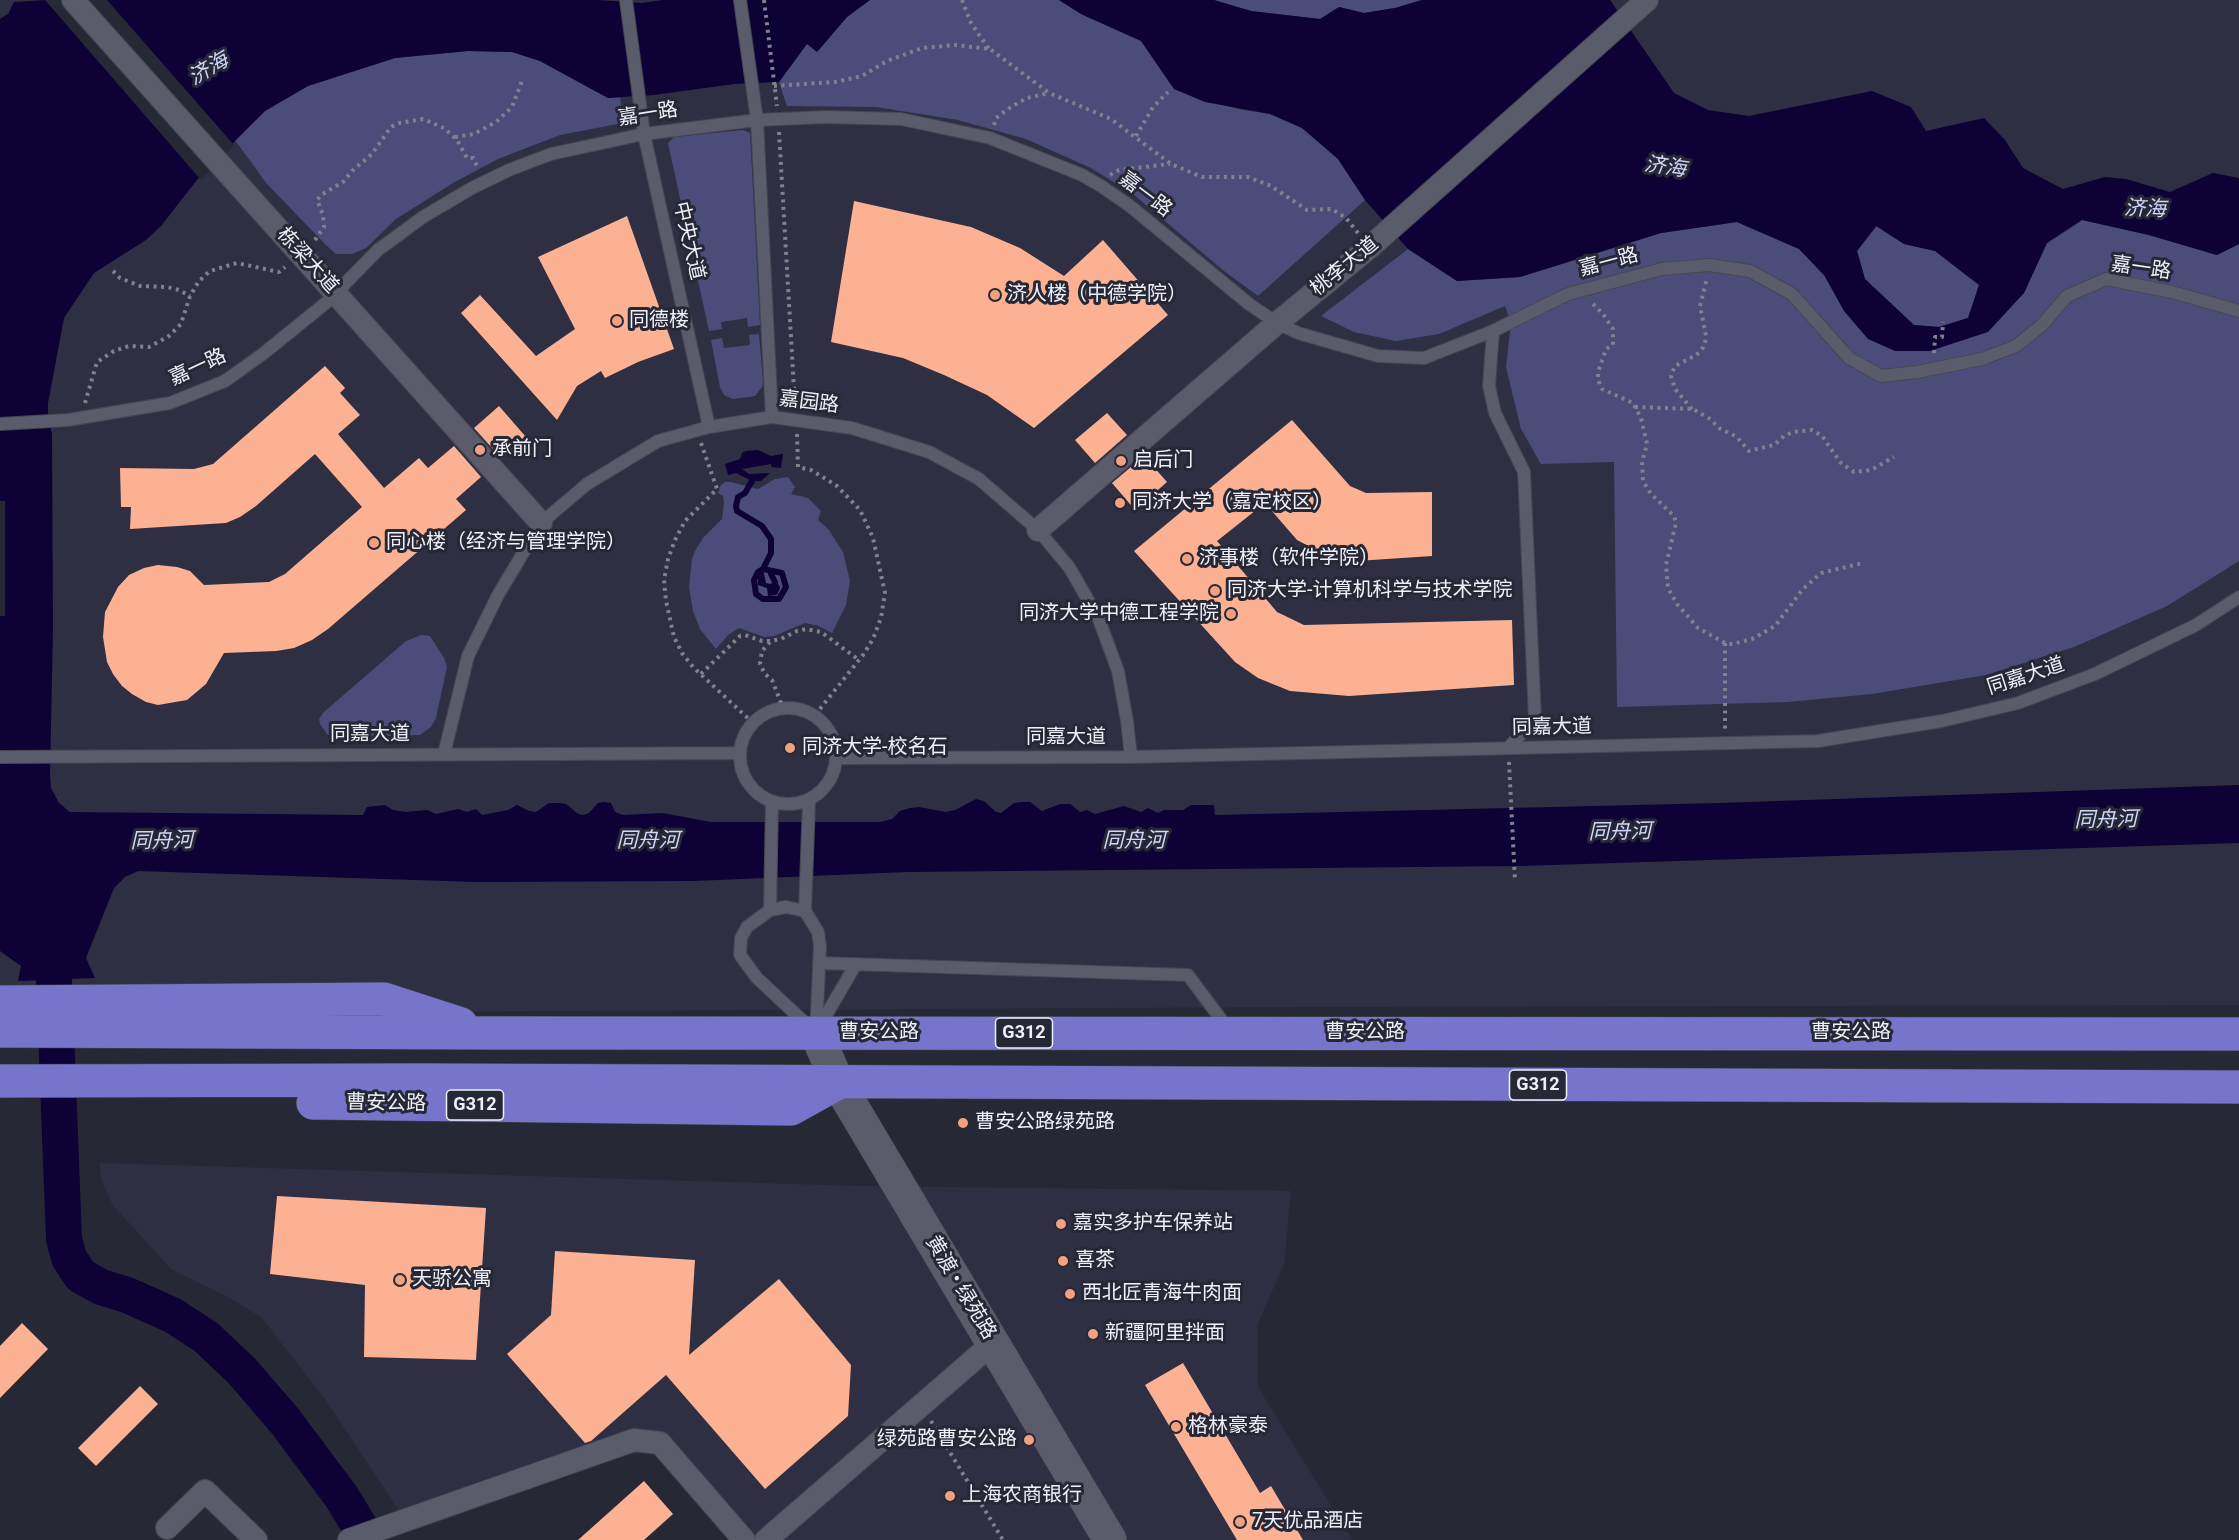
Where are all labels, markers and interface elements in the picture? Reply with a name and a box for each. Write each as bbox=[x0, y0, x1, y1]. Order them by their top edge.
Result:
water label: 济海 bbox=[185, 48, 233, 92]
street label: 嘉一路 bbox=[616, 98, 680, 132]
water label: 济海 bbox=[1642, 153, 1688, 183]
street label: 嘉一路 bbox=[1114, 167, 1176, 223]
water label: 济海 bbox=[2124, 197, 2166, 223]
street label: 中央大道 bbox=[667, 199, 709, 283]
street label: 栋梁大道 bbox=[271, 223, 343, 299]
street label: 桃李大道 bbox=[1306, 233, 1384, 301]
street label: 嘉一路 bbox=[1577, 244, 1641, 282]
street label: 嘉一路 bbox=[2110, 253, 2172, 285]
place label: 济人楼（中德学院） bbox=[1007, 283, 1187, 307]
marker: 济人楼（中德学院） bbox=[988, 288, 1002, 302]
place label: 同德楼 bbox=[629, 309, 689, 333]
marker: 同德楼 bbox=[610, 314, 624, 328]
street label: 嘉一路 bbox=[166, 344, 230, 392]
street label: 嘉园路 bbox=[778, 387, 840, 419]
place label: 承前门 bbox=[492, 438, 552, 462]
marker: 承前门 bbox=[473, 443, 487, 457]
place label: 启后门 bbox=[1133, 449, 1193, 473]
marker: 启后门 bbox=[1114, 454, 1128, 468]
place label: 同济大学（嘉定校区） bbox=[1132, 491, 1332, 515]
marker: 同济大学（嘉定校区） bbox=[1113, 496, 1127, 510]
place label: 同心楼（经济与管理学院） bbox=[386, 531, 626, 555]
marker: 同心楼（经济与管理学院） bbox=[367, 536, 381, 550]
place label: 济事楼（软件学院） bbox=[1199, 547, 1379, 571]
marker: 济事楼（软件学院） bbox=[1180, 552, 1194, 566]
place label: 同济大学-计算机科学与技术学院 bbox=[1227, 579, 1513, 603]
marker: 同济大学-计算机科学与技术学院 bbox=[1208, 584, 1222, 598]
place label: 同济大学中德工程学院 bbox=[1019, 602, 1219, 626]
marker: 同济大学中德工程学院 bbox=[1224, 607, 1238, 621]
street label: 同嘉大道 bbox=[1984, 653, 2068, 701]
street label: 同嘉大道 bbox=[1512, 715, 1592, 741]
street label: 同嘉大道 bbox=[330, 723, 410, 747]
street label: 同嘉大道 bbox=[1026, 726, 1106, 750]
place label: 同济大学-校名石 bbox=[802, 736, 948, 760]
marker: 同济大学-校名石 bbox=[783, 741, 797, 755]
water label: 同舟河 bbox=[2074, 808, 2138, 834]
water label: 同舟河 bbox=[1588, 820, 1652, 846]
water label: 同舟河 bbox=[130, 829, 194, 855]
water label: 同舟河 bbox=[617, 829, 679, 855]
water label: 同舟河 bbox=[1103, 829, 1165, 855]
road number: G312 bbox=[996, 1018, 1052, 1048]
street label: 曹安公路 bbox=[839, 1021, 919, 1045]
street label: 曹安公路 bbox=[1325, 1021, 1405, 1045]
street label: 曹安公路 bbox=[1811, 1021, 1891, 1045]
road number: G312 bbox=[1510, 1070, 1566, 1100]
road number: G312 bbox=[446, 1090, 504, 1120]
street label: 曹安公路 bbox=[346, 1091, 426, 1117]
place label: 曹安公路绿苑路 bbox=[975, 1111, 1115, 1135]
marker: 曹安公路绿苑路 bbox=[956, 1116, 970, 1130]
place label: 嘉实多护车保养站 bbox=[1073, 1212, 1233, 1236]
marker: 嘉实多护车保养站 bbox=[1054, 1217, 1068, 1231]
street label: 黄渡 • 绿苑路 bbox=[920, 1232, 1000, 1344]
place label: 喜茶 bbox=[1075, 1249, 1115, 1273]
marker: 喜茶 bbox=[1056, 1254, 1070, 1268]
place label: 天骄公寓 bbox=[412, 1268, 492, 1292]
marker: 天骄公寓 bbox=[393, 1273, 407, 1287]
place label: 西北匠青海牛肉面 bbox=[1082, 1282, 1242, 1306]
marker: 西北匠青海牛肉面 bbox=[1063, 1287, 1077, 1301]
place label: 新疆阿里拌面 bbox=[1105, 1322, 1225, 1346]
marker: 新疆阿里拌面 bbox=[1086, 1327, 1100, 1341]
place label: 格林豪泰 bbox=[1188, 1415, 1268, 1439]
marker: 格林豪泰 bbox=[1169, 1420, 1183, 1434]
place label: 绿苑路曹安公路 bbox=[877, 1428, 1017, 1452]
marker: 绿苑路曹安公路 bbox=[1022, 1433, 1036, 1447]
place label: 上海农商银行 bbox=[962, 1484, 1082, 1508]
marker: 上海农商银行 bbox=[943, 1489, 957, 1503]
place label: 7天优品酒店 bbox=[1252, 1510, 1363, 1534]
marker: 7天优品酒店 bbox=[1233, 1515, 1247, 1529]

